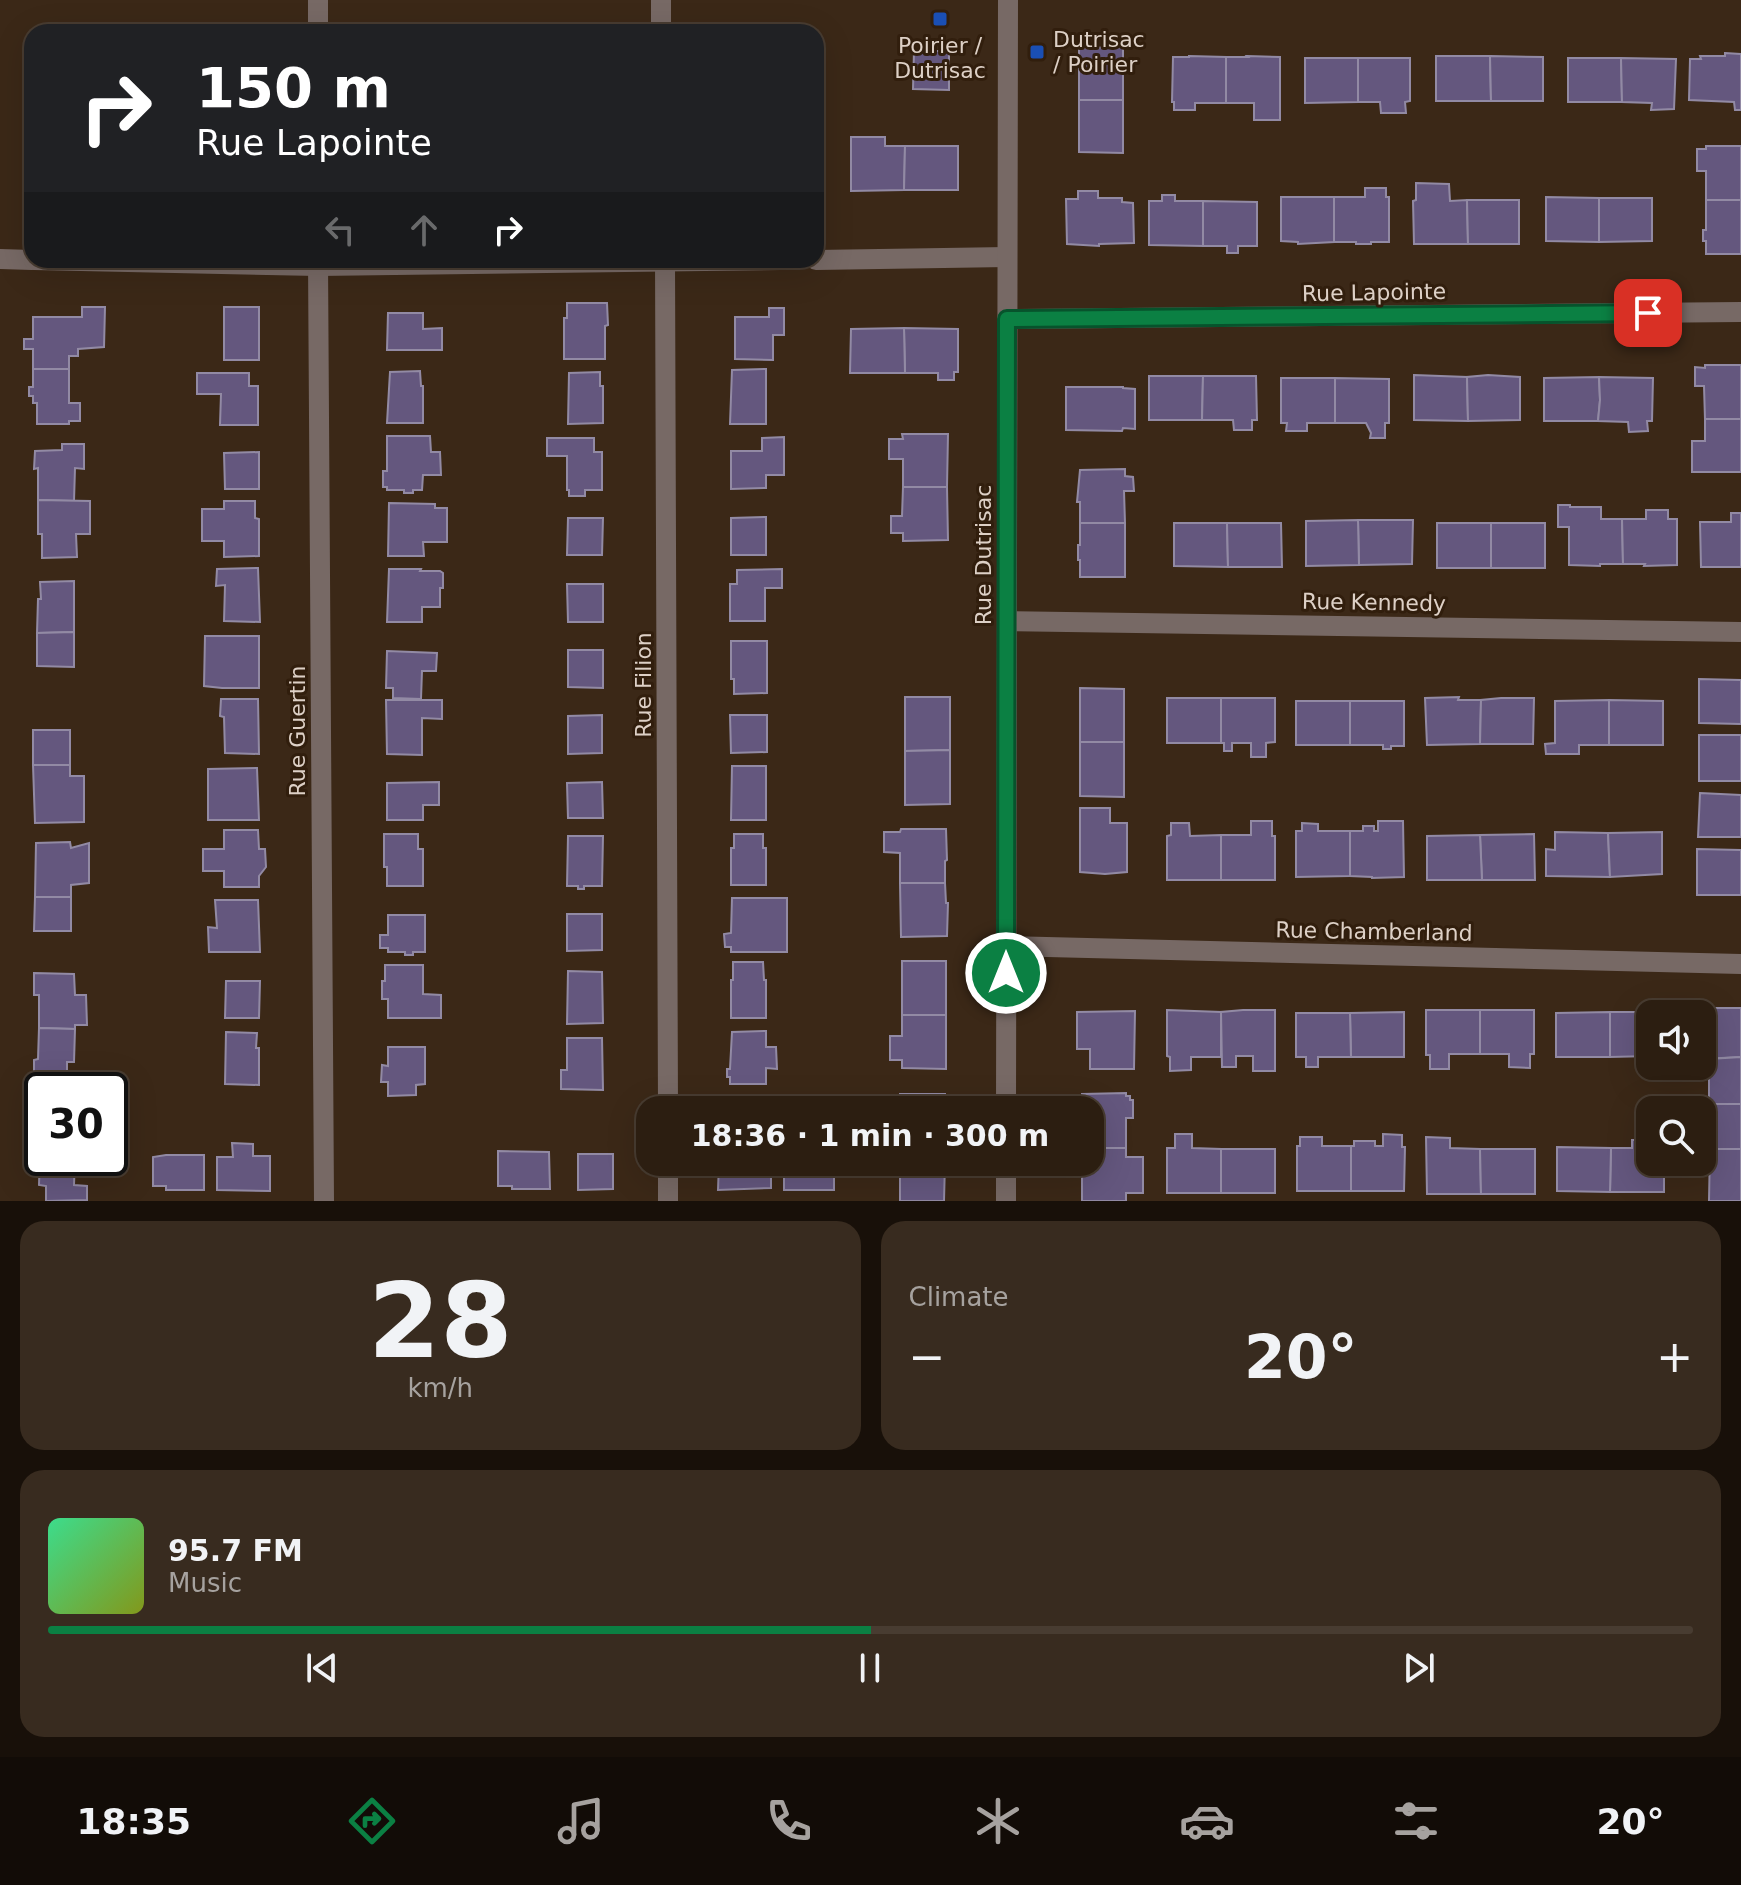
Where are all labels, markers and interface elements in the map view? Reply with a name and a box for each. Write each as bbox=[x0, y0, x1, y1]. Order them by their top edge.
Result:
marker: Poirier / Dutrisac bbox=[931, 10, 949, 28]
place label: Dutrisac / Poirier bbox=[1053, 27, 1145, 77]
place label: Poirier / Dutrisac bbox=[894, 33, 986, 83]
marker: Dutrisac / Poirier bbox=[1028, 43, 1046, 61]
text: 150 m bbox=[196, 55, 391, 120]
icon: right bbox=[64, 56, 168, 160]
text: Rue Lapointe bbox=[196, 122, 432, 163]
icon: left bbox=[318, 208, 362, 252]
icon: ahead bbox=[402, 208, 446, 252]
icon: right bbox=[486, 208, 530, 252]
street label: Rue Lapointe bbox=[1302, 279, 1446, 306]
pin bbox=[1614, 279, 1682, 347]
icon: arrive bbox=[1626, 291, 1670, 335]
street label: Rue Dutrisac bbox=[971, 485, 996, 625]
street label: Rue Kennedy bbox=[1302, 589, 1446, 616]
street label: Rue Filion bbox=[631, 632, 656, 738]
street label: Rue Guertin bbox=[285, 665, 310, 797]
street label: Rue Chamberland bbox=[1275, 917, 1473, 946]
position arrow bbox=[964, 931, 1048, 1015]
map controls bbox=[1636, 1000, 1716, 1176]
button: sound bbox=[1636, 1000, 1716, 1080]
speed limit sign: 30 bbox=[24, 1072, 128, 1176]
button: search bbox=[1636, 1096, 1716, 1176]
text: 18:36 · 1 min · 300 m bbox=[691, 1118, 1049, 1153]
text: 28 bbox=[368, 1260, 513, 1382]
text: Climate bbox=[909, 1282, 1009, 1312]
text: 20° bbox=[1244, 1322, 1358, 1392]
text: − bbox=[909, 1331, 945, 1382]
text: + bbox=[1656, 1331, 1693, 1382]
text: km/h bbox=[407, 1373, 473, 1403]
text: 95.7 FM bbox=[168, 1533, 303, 1568]
text: Music bbox=[168, 1568, 242, 1598]
icon: previous bbox=[300, 1646, 344, 1690]
icon: pause bbox=[848, 1646, 892, 1690]
icon: next bbox=[1397, 1646, 1441, 1690]
icon: directions bbox=[344, 1793, 400, 1849]
icon: music bbox=[553, 1793, 609, 1849]
icon: phone bbox=[761, 1793, 817, 1849]
icon: climate bbox=[970, 1793, 1026, 1849]
icon: car bbox=[1179, 1793, 1235, 1849]
icon: filters bbox=[1388, 1793, 1444, 1849]
text: 18:35 bbox=[76, 1801, 191, 1842]
text: 20° bbox=[1596, 1801, 1665, 1842]

